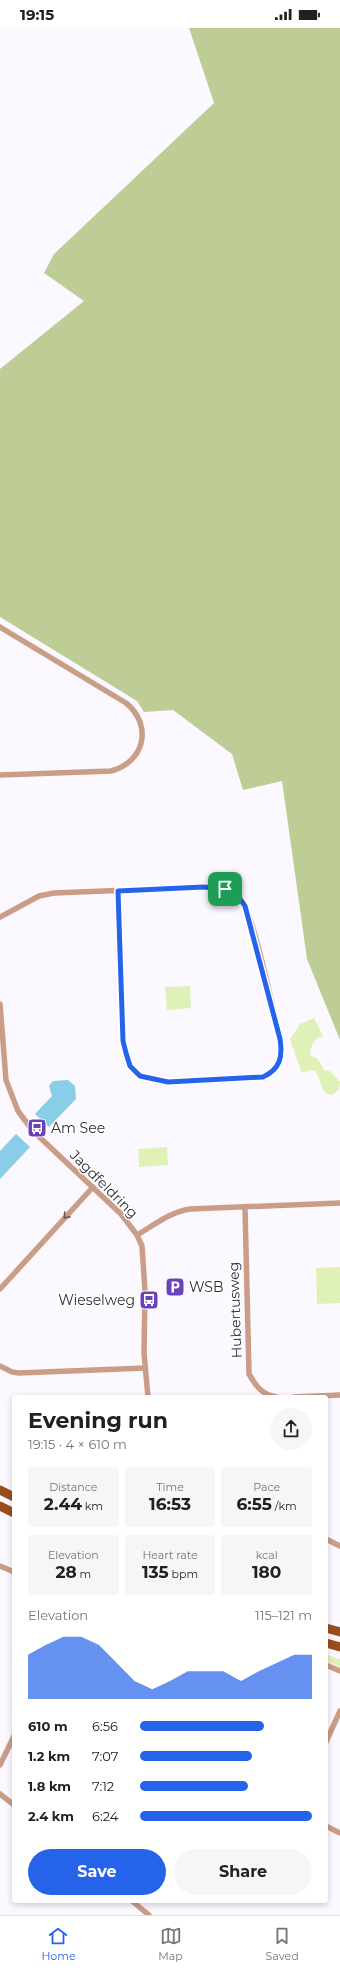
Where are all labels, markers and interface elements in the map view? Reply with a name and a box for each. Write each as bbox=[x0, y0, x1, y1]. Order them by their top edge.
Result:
text: 19:15 bbox=[20, 5, 54, 24]
pin bbox=[208, 872, 242, 906]
icon: arrive bbox=[214, 878, 236, 900]
bus stop icon: Am See bbox=[26, 1117, 48, 1139]
place label: Am See bbox=[51, 1119, 105, 1137]
street label: Jagdfeldring bbox=[65, 1145, 142, 1222]
one-way arrow bbox=[64, 1211, 71, 1219]
street label: Hubertusweg bbox=[224, 1261, 246, 1359]
parking icon: WSB bbox=[164, 1276, 186, 1298]
place label: WSB bbox=[189, 1278, 224, 1296]
bus stop icon: Wieselweg bbox=[138, 1289, 160, 1311]
place label: Wieselweg bbox=[58, 1291, 135, 1309]
text: Evening run bbox=[28, 1407, 168, 1434]
button: share bbox=[270, 1408, 312, 1450]
text: 19:15 · 4 × 610 m bbox=[28, 1436, 127, 1452]
text: Distance bbox=[49, 1480, 97, 1494]
text: Time bbox=[156, 1480, 184, 1494]
text: Pace bbox=[253, 1480, 280, 1494]
text: 2.44 bbox=[44, 1494, 82, 1514]
text: 16:53 bbox=[149, 1494, 191, 1514]
text: 6:55 bbox=[237, 1494, 272, 1514]
text: km bbox=[82, 1499, 103, 1513]
text: /km bbox=[272, 1499, 297, 1513]
text: Elevation bbox=[48, 1548, 99, 1562]
text: Heart rate bbox=[142, 1548, 198, 1562]
text: kcal bbox=[256, 1548, 278, 1562]
text: 28 bbox=[55, 1562, 77, 1582]
text: 135 bbox=[142, 1562, 169, 1582]
text: 180 bbox=[252, 1562, 281, 1582]
text: m bbox=[77, 1567, 91, 1581]
text: bpm bbox=[169, 1567, 198, 1581]
text: Elevation bbox=[28, 1607, 88, 1623]
text: 115–121 m bbox=[255, 1607, 312, 1623]
text: 610 m bbox=[28, 1718, 68, 1734]
text: 6:56 bbox=[92, 1718, 118, 1734]
text: 1.2 km bbox=[28, 1748, 70, 1764]
text: 7:07 bbox=[92, 1748, 118, 1764]
text: 1.8 km bbox=[28, 1778, 71, 1794]
text: 7:12 bbox=[92, 1778, 114, 1794]
text: 2.4 km bbox=[28, 1808, 74, 1824]
text: 6:24 bbox=[92, 1808, 118, 1824]
button: Save bbox=[28, 1849, 166, 1895]
button: Share bbox=[174, 1849, 312, 1895]
tab: Home bbox=[41, 1925, 76, 1963]
tab: Map bbox=[158, 1925, 183, 1963]
tab: Saved bbox=[266, 1925, 299, 1963]

